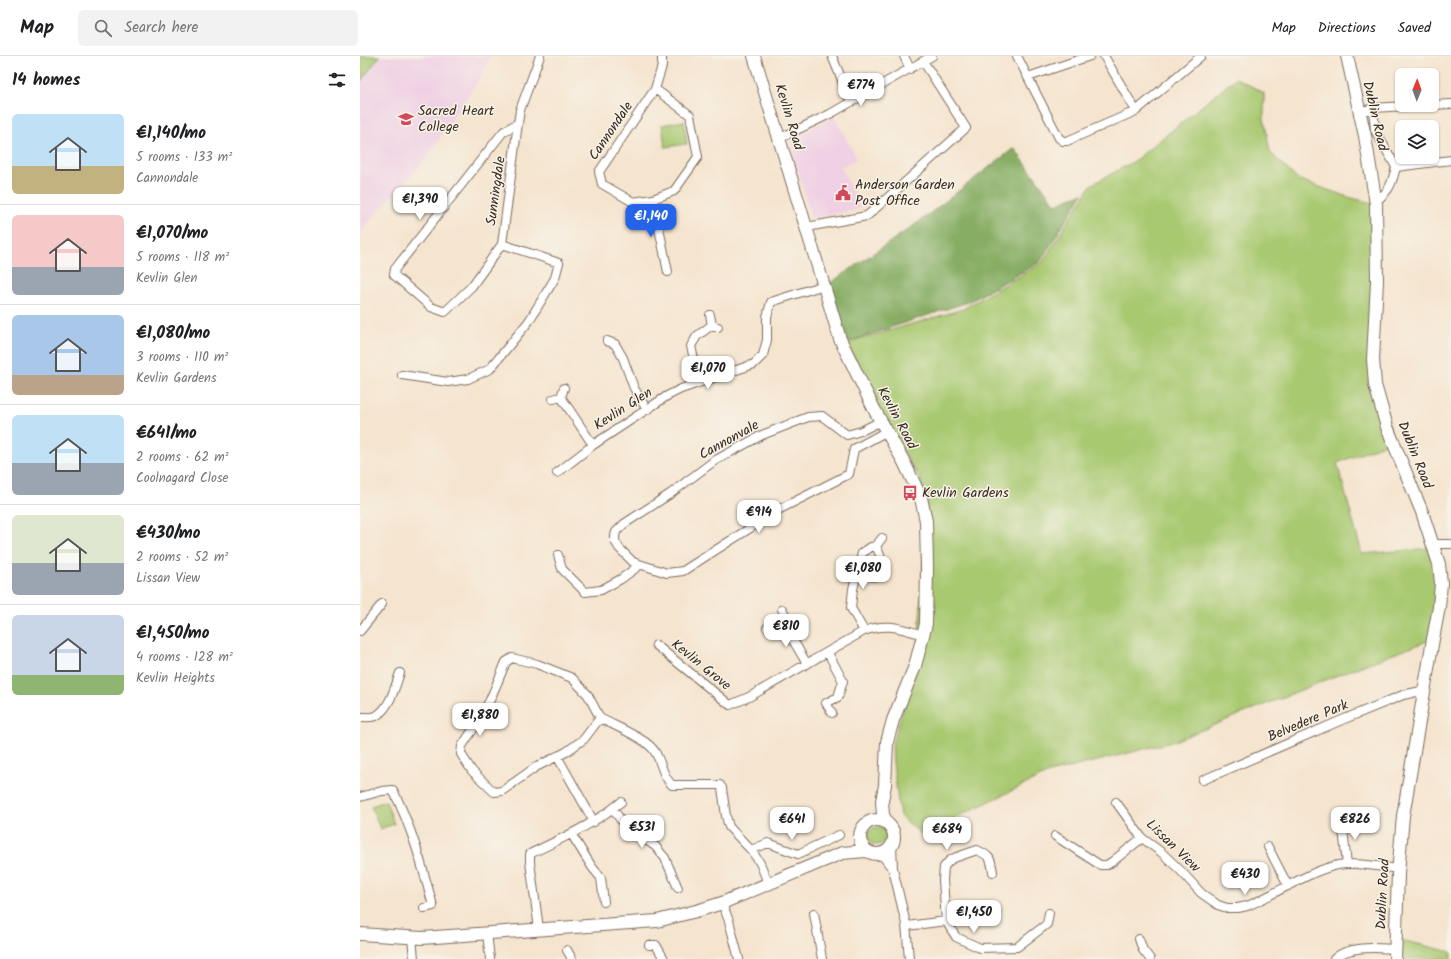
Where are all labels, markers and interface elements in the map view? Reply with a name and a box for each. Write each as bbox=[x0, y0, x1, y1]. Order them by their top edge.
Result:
search box bbox=[78, 10, 358, 46]
text: Map bbox=[20, 13, 54, 43]
text: Search here bbox=[124, 16, 198, 40]
icon: search bbox=[92, 17, 114, 39]
text: Map bbox=[1271, 17, 1296, 39]
text: Directions bbox=[1318, 17, 1376, 39]
text: Saved bbox=[1398, 17, 1431, 39]
text: 14 homes bbox=[12, 67, 80, 94]
north arrow bbox=[1395, 68, 1439, 112]
map controls bbox=[1395, 68, 1439, 164]
icon: filters bbox=[326, 69, 348, 91]
pin: €774 bbox=[837, 73, 885, 107]
text: €774 bbox=[847, 75, 875, 96]
street label: Dublin Road bbox=[1356, 79, 1394, 154]
street label: Kevlin Road bbox=[768, 81, 810, 154]
street label: Cannondale bbox=[583, 97, 639, 165]
place label: Sacred Heart College bbox=[418, 100, 495, 138]
school or university icon: Sacred Heart College bbox=[397, 110, 415, 128]
text: €1,140/mo bbox=[136, 120, 206, 147]
button: layers bbox=[1395, 120, 1439, 164]
icon: home bbox=[44, 130, 92, 178]
text: 5 rooms · 133 m² bbox=[136, 147, 232, 168]
street label: Sunningdale bbox=[480, 154, 512, 227]
text: Cannondale bbox=[136, 168, 198, 189]
place label: Anderson Garden Post Office bbox=[855, 174, 955, 212]
public building icon: Anderson Garden Post Office bbox=[834, 184, 852, 202]
pin: €1,390 bbox=[387, 187, 453, 221]
text: €1,390 bbox=[402, 189, 438, 210]
pin: €1,140 bbox=[618, 204, 684, 238]
text: €1,140 bbox=[634, 206, 668, 227]
text: €1,070/mo bbox=[136, 220, 208, 247]
icon: home bbox=[44, 231, 92, 279]
text: 5 rooms · 118 m² bbox=[136, 247, 229, 268]
text: Kevlin Glen bbox=[136, 268, 197, 289]
text: €1,080/mo bbox=[136, 320, 210, 347]
icon: home bbox=[44, 331, 92, 379]
text: 3 rooms · 110 m² bbox=[136, 347, 228, 368]
pin: €1,070 bbox=[675, 356, 741, 390]
text: €1,070 bbox=[690, 358, 726, 379]
text: Kevlin Gardens bbox=[136, 368, 217, 389]
street label: Kevlin Glen bbox=[589, 382, 657, 436]
street label: Kevlin Road bbox=[871, 383, 923, 454]
street label: Cannonvale bbox=[695, 414, 764, 466]
street label: Dublin Road bbox=[1391, 418, 1439, 493]
text: €641/mo bbox=[136, 420, 197, 447]
icon: home bbox=[44, 431, 92, 479]
text: 2 rooms · 62 m² bbox=[136, 447, 229, 468]
text: Coolnagard Close bbox=[136, 468, 228, 489]
place label: Kevlin Gardens bbox=[922, 482, 1009, 504]
bus stop icon: Kevlin Gardens bbox=[901, 484, 919, 502]
pin: €914 bbox=[735, 500, 783, 534]
text: €914 bbox=[746, 502, 772, 523]
text: €430/mo bbox=[136, 520, 201, 547]
icon: home bbox=[44, 531, 92, 579]
text: 2 rooms · 52 m² bbox=[136, 547, 228, 568]
pin: €1,080 bbox=[830, 556, 896, 590]
text: €1,080 bbox=[845, 558, 881, 579]
text: Lissan View bbox=[136, 568, 200, 589]
pin: €810 bbox=[762, 614, 810, 648]
text: €810 bbox=[773, 616, 799, 637]
text: €1,450/mo bbox=[136, 620, 209, 647]
icon: home bbox=[44, 631, 92, 679]
street label: Kevlin Grove bbox=[666, 634, 736, 697]
text: 4 rooms · 128 m² bbox=[136, 647, 233, 668]
text: Kevlin Heights bbox=[136, 668, 215, 689]
street label: Belvedere Park bbox=[1264, 694, 1352, 748]
pin: €1,880 bbox=[447, 703, 513, 737]
text: €1,880 bbox=[461, 705, 499, 726]
pin: €641 bbox=[768, 807, 816, 841]
pin: €826 bbox=[1331, 807, 1379, 841]
text: €641 bbox=[779, 809, 805, 830]
text: €826 bbox=[1340, 809, 1370, 830]
street label: Lissan View bbox=[1141, 814, 1206, 878]
pin: €531 bbox=[618, 815, 666, 849]
text: €531 bbox=[629, 817, 655, 838]
pin: €684 bbox=[923, 817, 971, 851]
text: €684 bbox=[932, 819, 962, 840]
street label: Dublin Road bbox=[1370, 857, 1396, 930]
pin: €430 bbox=[1221, 862, 1269, 896]
text: €430 bbox=[1230, 864, 1260, 885]
pin: €1,450 bbox=[941, 900, 1007, 934]
text: €1,450 bbox=[956, 902, 992, 923]

